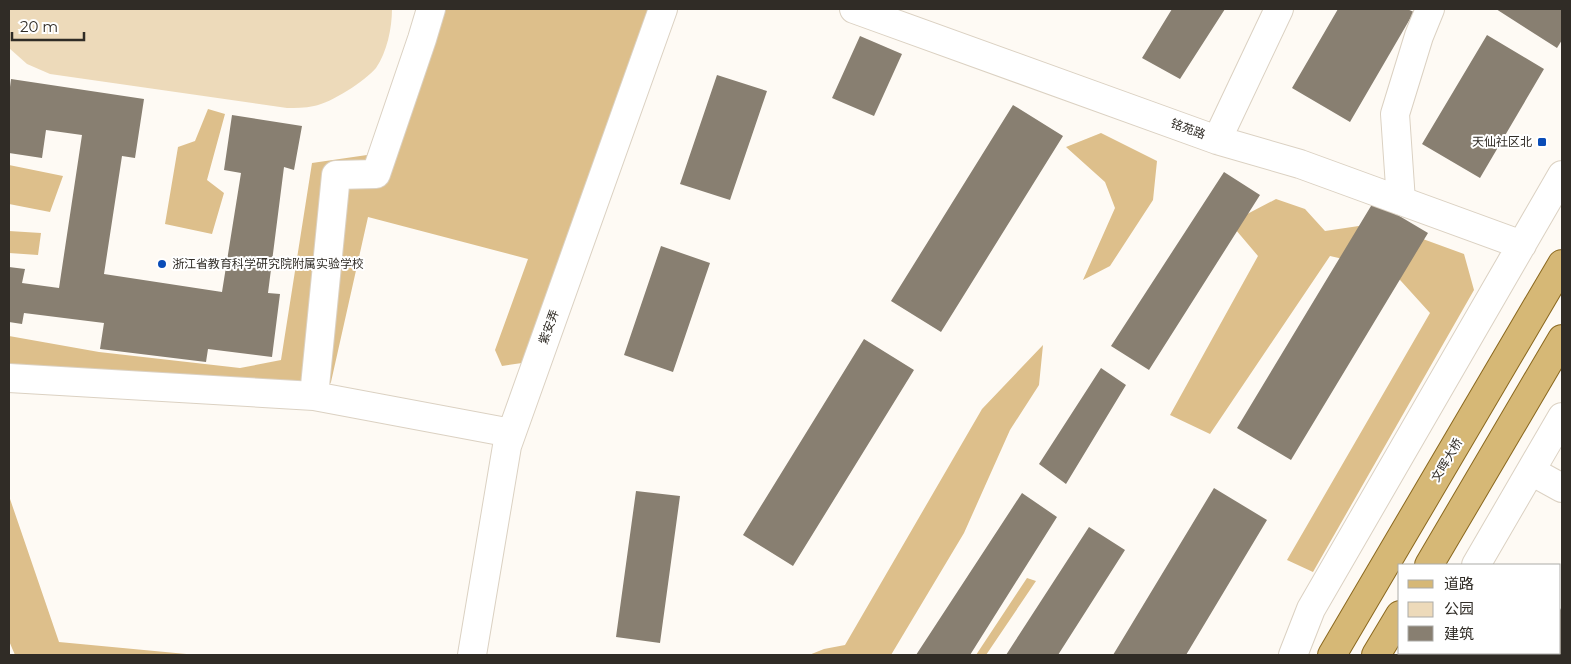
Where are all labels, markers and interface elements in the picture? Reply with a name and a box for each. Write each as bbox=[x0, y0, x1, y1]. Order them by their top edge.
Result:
scale bar bbox=[12, 10, 85, 42]
text: 20 m bbox=[20, 17, 58, 36]
street label: 铭苑路 bbox=[1169, 115, 1208, 142]
place label: 天仙社区北 bbox=[1472, 134, 1532, 149]
marker: 天仙社区北 bbox=[1536, 136, 1548, 148]
place label: 浙江省教育科学研究院附属实验学校 bbox=[172, 256, 364, 271]
marker: 浙江省教育科学研究院附属实验学校 bbox=[156, 258, 168, 270]
street label: 紫安弄 bbox=[535, 307, 562, 346]
street label: 文晖大桥 bbox=[1428, 435, 1465, 484]
legend bbox=[1398, 564, 1561, 654]
text: 道路 bbox=[1444, 574, 1474, 593]
text: 公园 bbox=[1444, 599, 1474, 618]
text: 建筑 bbox=[1444, 624, 1474, 643]

